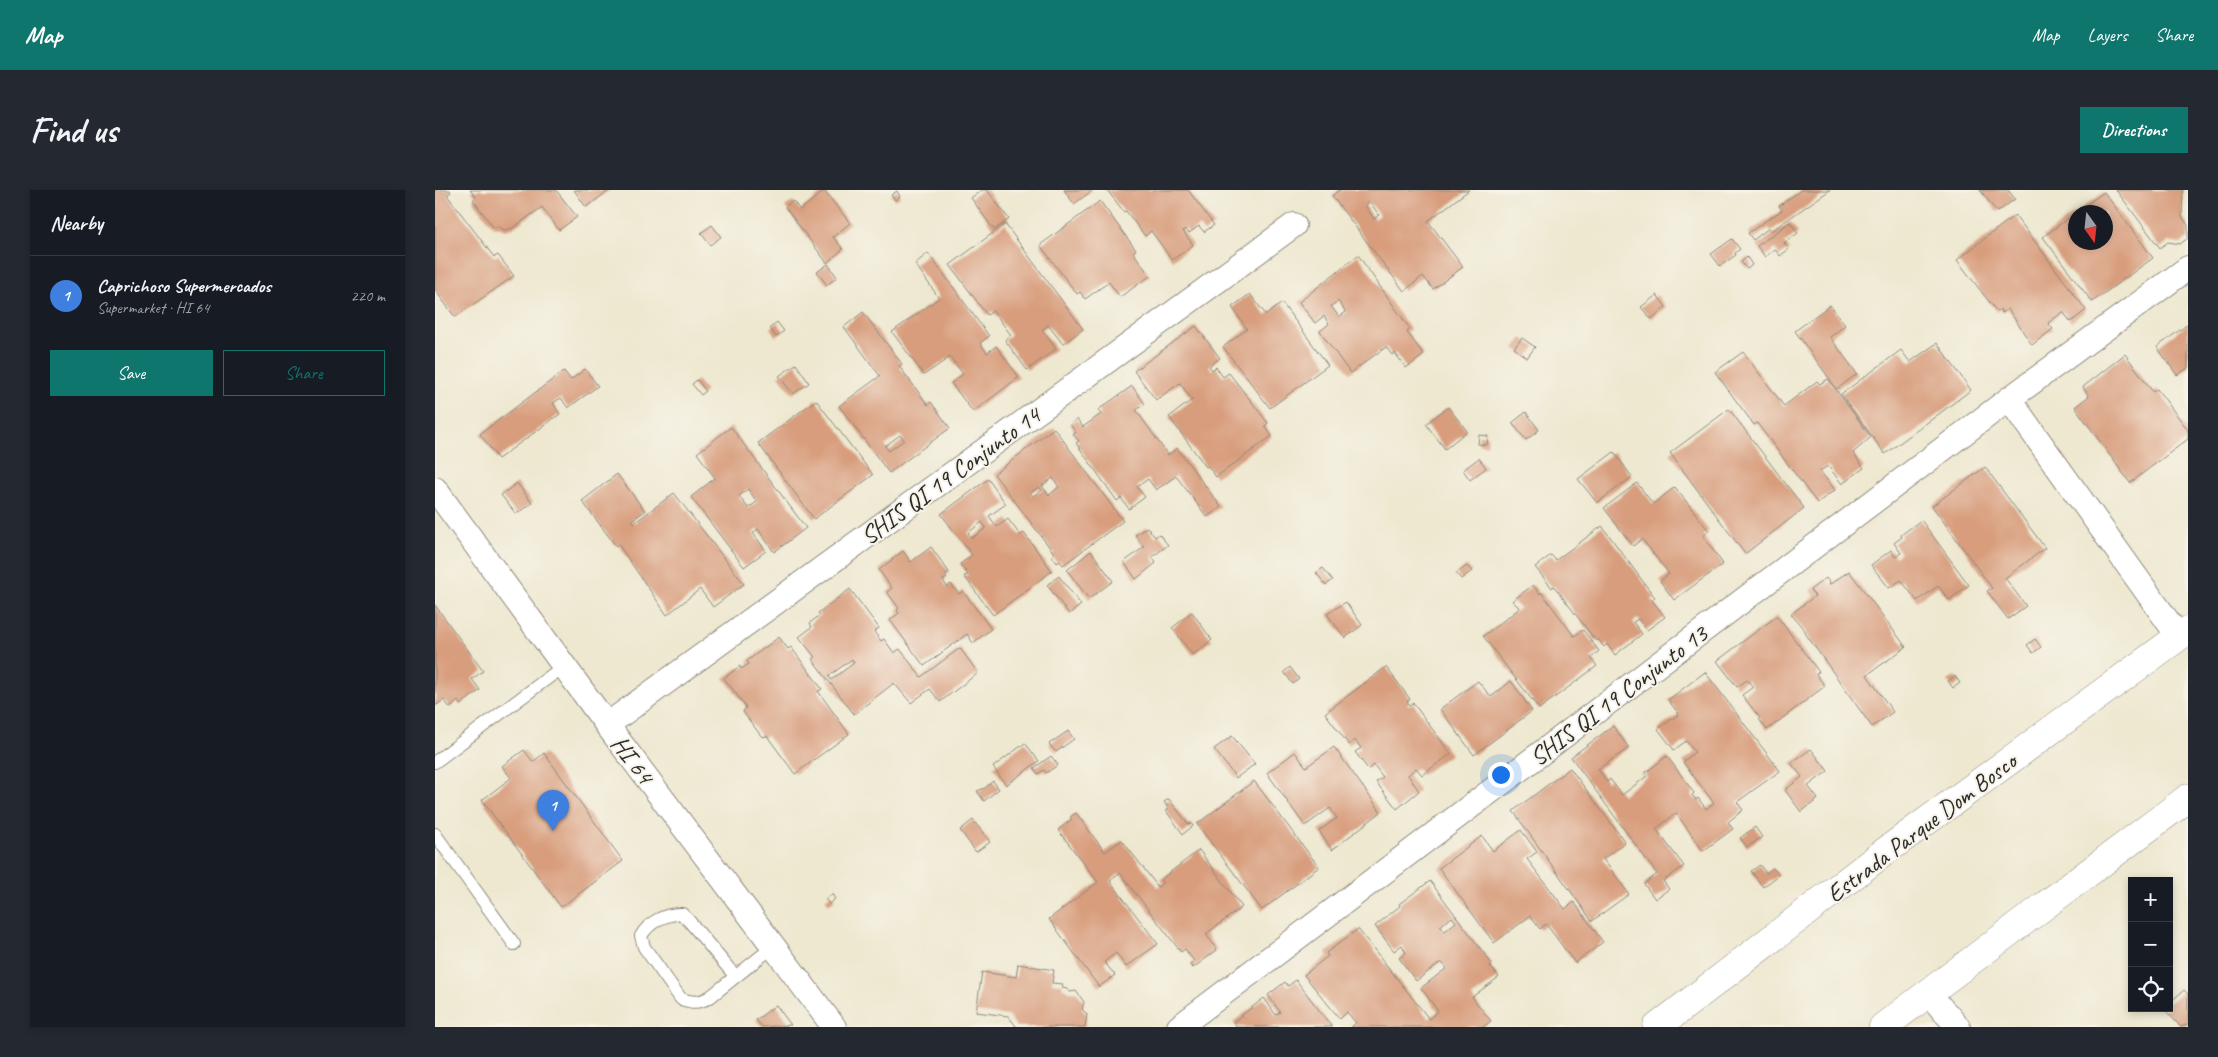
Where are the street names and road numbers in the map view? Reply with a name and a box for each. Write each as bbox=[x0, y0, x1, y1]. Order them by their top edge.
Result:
street label: SHIS QI 19 Conjunto 14 bbox=[854, 398, 1049, 552]
street label: SHIS QI 19 Conjunto 13 bbox=[1523, 617, 1715, 773]
street label: HI 64 bbox=[604, 729, 662, 792]
street label: Estrada Parque Dom Bosco bbox=[1820, 744, 2026, 910]

